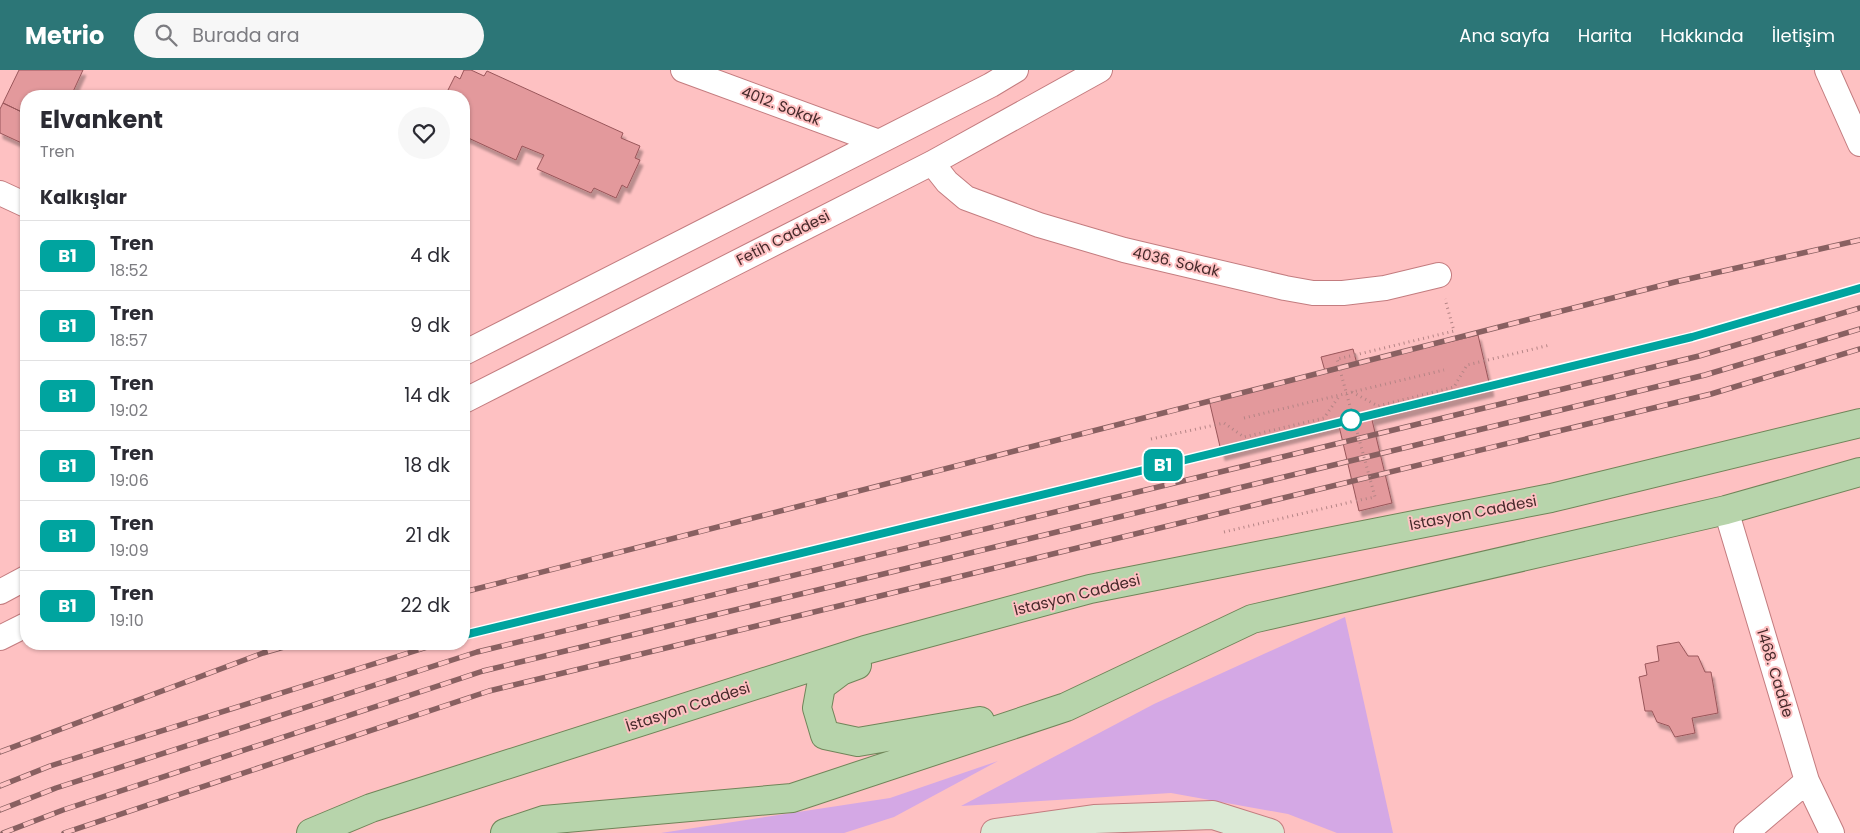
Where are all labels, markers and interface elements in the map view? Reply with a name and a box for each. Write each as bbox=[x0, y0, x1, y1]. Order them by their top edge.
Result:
search box bbox=[134, 13, 484, 58]
text: Metrio bbox=[25, 19, 104, 52]
icon: search bbox=[152, 21, 180, 49]
text: Burada ara bbox=[192, 22, 299, 49]
text: Ana sayfa bbox=[1459, 23, 1550, 48]
text: Harita bbox=[1578, 23, 1632, 48]
text: Hakkında bbox=[1660, 23, 1744, 48]
text: İletişim bbox=[1772, 23, 1835, 48]
street label: 4012. Sokak bbox=[738, 81, 824, 130]
text: Elvankent bbox=[40, 103, 163, 136]
button: heart bbox=[398, 107, 450, 159]
text: Tren bbox=[40, 140, 75, 163]
text: Kalkışlar bbox=[40, 184, 127, 211]
street label: Fetih Caddesi bbox=[732, 205, 833, 270]
text: Tren bbox=[110, 230, 154, 257]
street label: 4036. Sokak bbox=[1131, 241, 1222, 282]
text: 4 dk bbox=[410, 242, 450, 269]
text: B1 bbox=[58, 243, 77, 268]
text: 18:52 bbox=[110, 259, 148, 282]
text: Tren bbox=[110, 300, 154, 327]
text: 9 dk bbox=[410, 312, 450, 339]
text: B1 bbox=[58, 313, 77, 338]
text: 18:57 bbox=[110, 329, 147, 352]
text: Tren bbox=[110, 370, 154, 397]
text: 14 dk bbox=[404, 382, 450, 409]
text: B1 bbox=[58, 383, 77, 408]
text: 19:02 bbox=[110, 399, 148, 422]
unlabelled marker bbox=[1340, 409, 1362, 431]
text: Tren bbox=[110, 440, 154, 467]
line badge: B1 bbox=[1140, 449, 1186, 481]
text: 18 dk bbox=[404, 452, 450, 479]
text: B1 bbox=[1154, 452, 1172, 477]
text: B1 bbox=[58, 453, 77, 478]
text: 19:06 bbox=[110, 469, 149, 492]
street label: İstasyon Caddesi bbox=[1407, 490, 1538, 535]
text: Tren bbox=[110, 510, 154, 537]
text: 21 dk bbox=[405, 522, 450, 549]
text: B1 bbox=[58, 523, 77, 548]
text: 19:09 bbox=[110, 539, 149, 562]
street label: İstasyon Caddesi bbox=[1012, 569, 1142, 620]
text: Tren bbox=[110, 580, 154, 607]
text: 22 dk bbox=[400, 592, 450, 619]
text: B1 bbox=[58, 593, 77, 618]
text: 19:10 bbox=[110, 609, 144, 632]
street label: 1468. Cadde bbox=[1752, 626, 1799, 720]
street label: İstasyon Caddesi bbox=[623, 677, 753, 737]

